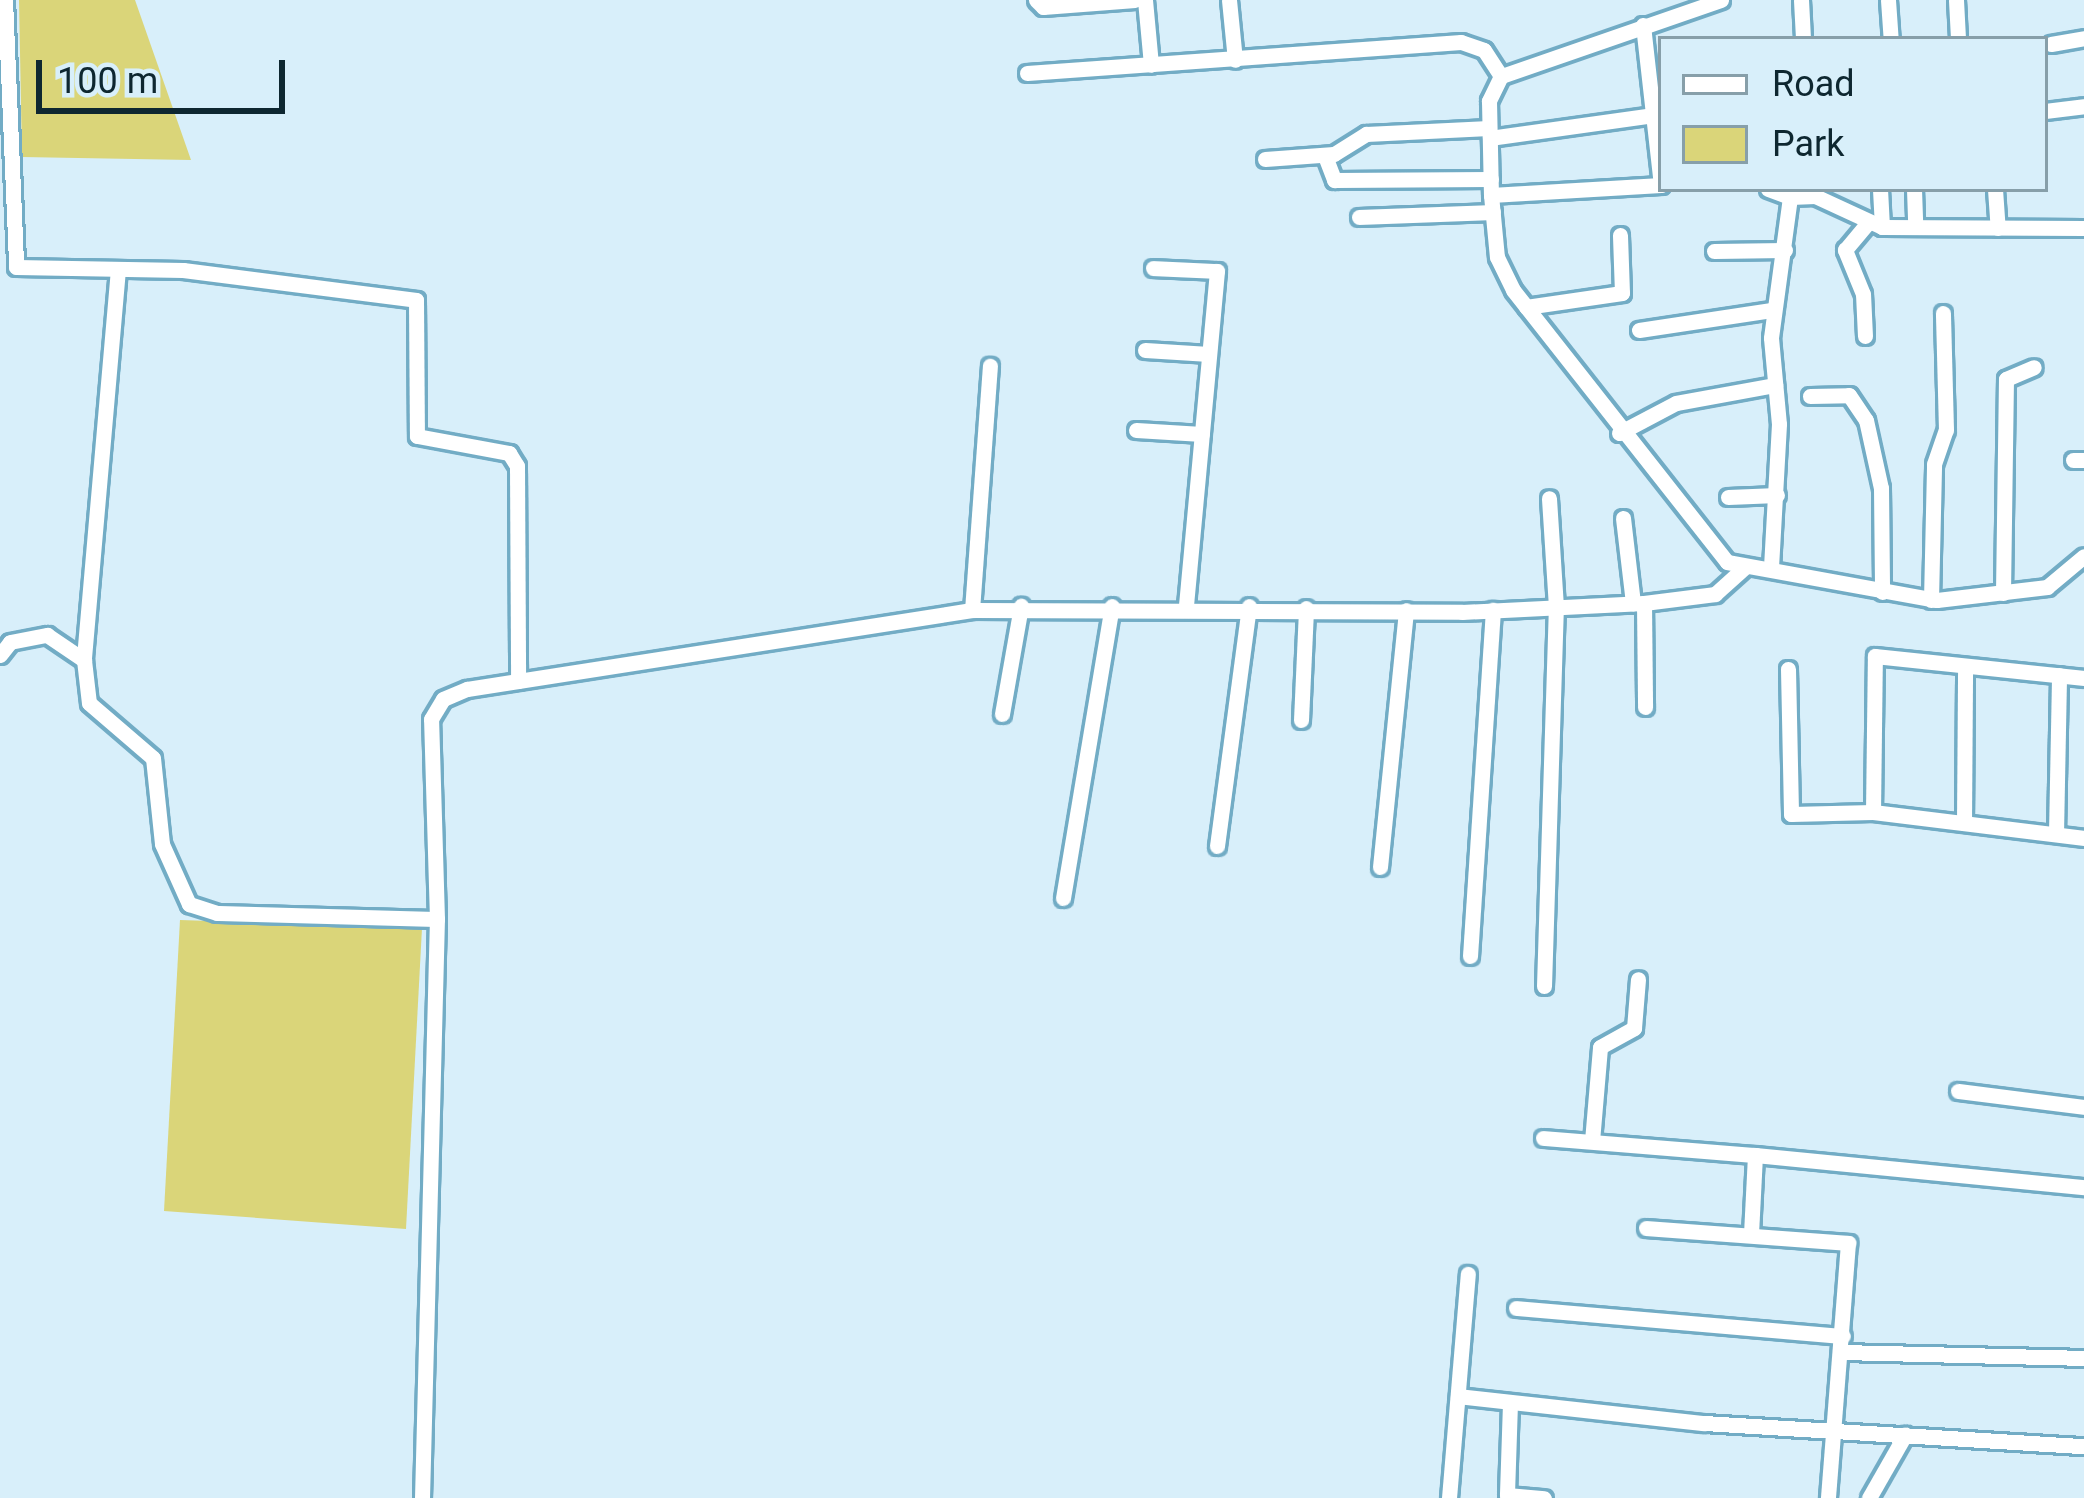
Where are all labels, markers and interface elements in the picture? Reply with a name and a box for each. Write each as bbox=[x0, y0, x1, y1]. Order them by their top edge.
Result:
scale bar bbox=[42, 36, 291, 110]
legend bbox=[1658, 36, 2048, 192]
text: 100 m bbox=[57, 60, 158, 102]
text: Road bbox=[1772, 63, 1855, 105]
text: Park bbox=[1772, 123, 1845, 165]

